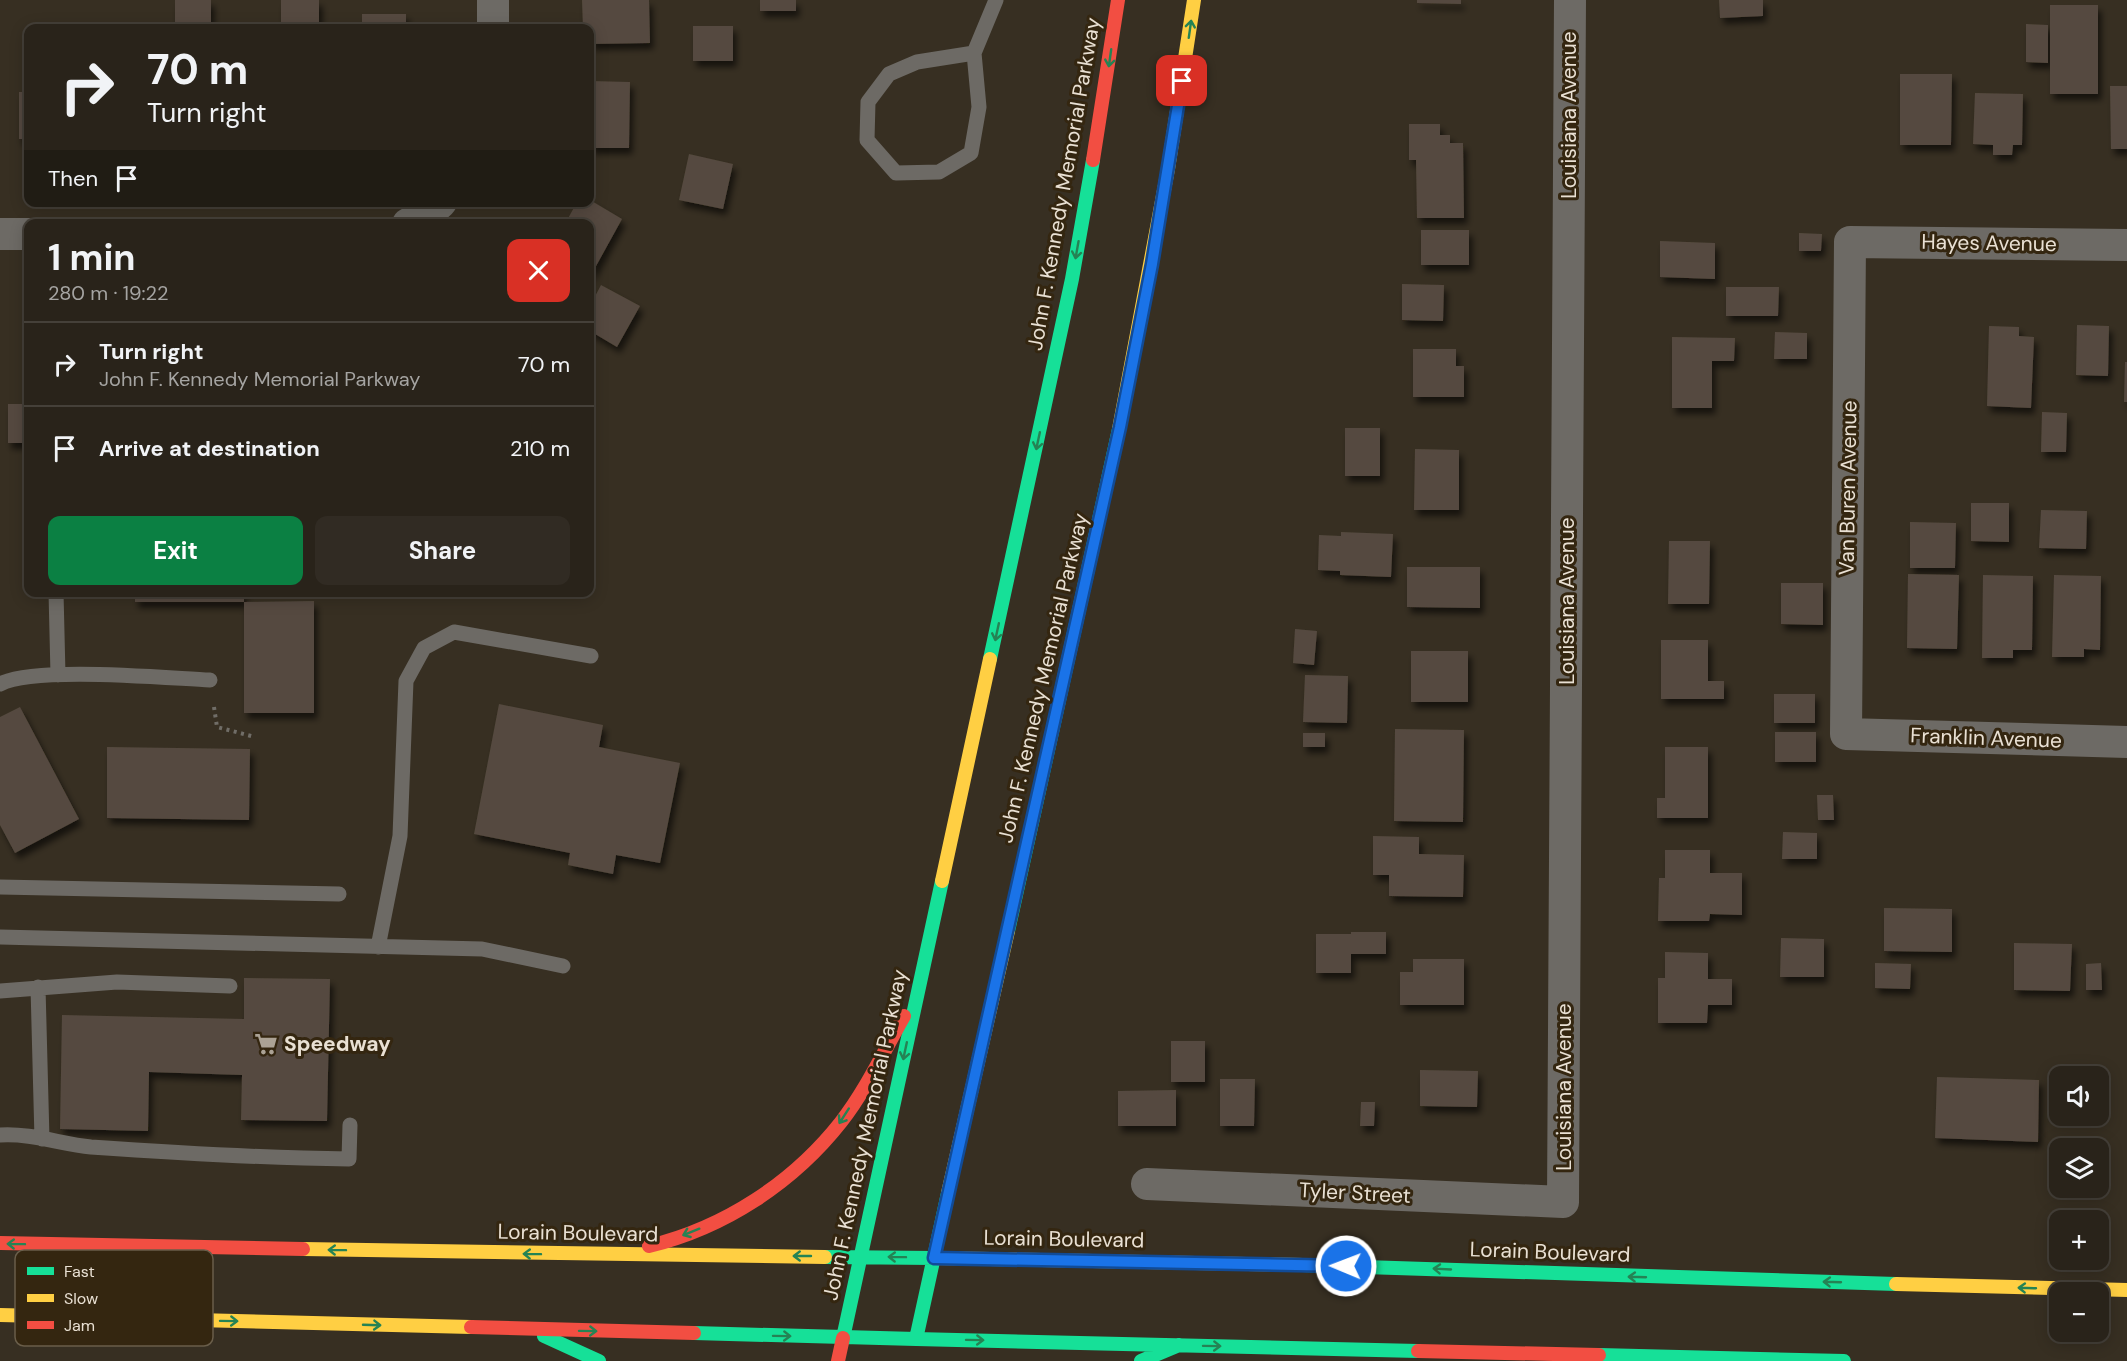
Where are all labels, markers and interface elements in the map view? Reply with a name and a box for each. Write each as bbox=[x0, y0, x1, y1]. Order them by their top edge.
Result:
street label: John F. Kennedy Memorial Parkway bbox=[1021, 15, 1107, 353]
one-way arrow bbox=[1184, 20, 1195, 39]
street label: Louisiana Avenue bbox=[1555, 31, 1583, 199]
text: 70 m bbox=[147, 42, 248, 97]
icon: right bbox=[48, 48, 126, 126]
one-way arrow bbox=[1104, 48, 1115, 67]
pin bbox=[1156, 55, 1207, 106]
icon: arrive bbox=[1165, 64, 1198, 97]
text: Turn right bbox=[147, 95, 267, 130]
icon: arrive bbox=[110, 162, 143, 195]
text: Then bbox=[48, 164, 98, 193]
street label: Hayes Avenue bbox=[1921, 228, 2057, 258]
text: 1 min bbox=[48, 234, 136, 281]
button: close bbox=[507, 239, 570, 302]
one-way arrow bbox=[1071, 240, 1082, 259]
text: 280 m · 19:22 bbox=[48, 280, 169, 306]
text: Turn right bbox=[99, 337, 204, 366]
icon: right bbox=[48, 348, 81, 381]
text: 70 m bbox=[518, 350, 570, 379]
text: John F. Kennedy Memorial Parkway bbox=[99, 366, 420, 392]
street label: Van Buren Avenue bbox=[1832, 400, 1864, 576]
one-way arrow bbox=[1032, 431, 1043, 451]
icon: arrive bbox=[48, 432, 81, 465]
text: Arrive at destination bbox=[99, 434, 320, 463]
text: 210 m bbox=[510, 434, 570, 463]
street label: John F. Kennedy Memorial Parkway bbox=[991, 510, 1095, 846]
button: Exit bbox=[48, 516, 303, 585]
button: Share bbox=[315, 516, 570, 585]
street label: Louisiana Avenue bbox=[1553, 517, 1581, 685]
one-way arrow bbox=[990, 622, 1002, 641]
street label: Franklin Avenue bbox=[1910, 721, 2062, 755]
street label: John F. Kennedy Memorial Parkway bbox=[816, 967, 914, 1303]
street label: Louisiana Avenue bbox=[1550, 1003, 1578, 1171]
place label: Speedway bbox=[284, 1030, 391, 1058]
supermarket icon: Speedway bbox=[253, 1031, 279, 1057]
one-way arrow bbox=[899, 1041, 910, 1060]
map controls bbox=[2049, 1066, 2109, 1342]
button: sound bbox=[2049, 1066, 2109, 1126]
one-way arrow bbox=[837, 1107, 850, 1124]
button: layers bbox=[2049, 1138, 2109, 1198]
street label: Tyler Street bbox=[1298, 1176, 1412, 1210]
button: + bbox=[2049, 1210, 2109, 1270]
street label: Lorain Boulevard bbox=[497, 1218, 659, 1248]
street label: Lorain Boulevard bbox=[983, 1224, 1145, 1254]
one-way arrow bbox=[682, 1227, 701, 1238]
position arrow bbox=[1314, 1234, 1378, 1298]
street label: Lorain Boulevard bbox=[1469, 1235, 1631, 1269]
one-way arrow bbox=[6, 1238, 26, 1249]
one-way arrow bbox=[327, 1244, 347, 1256]
one-way arrow bbox=[522, 1248, 542, 1260]
legend bbox=[15, 1250, 213, 1346]
one-way arrow bbox=[793, 1251, 813, 1262]
one-way arrow bbox=[888, 1251, 908, 1263]
text: Fast bbox=[64, 1261, 95, 1282]
one-way arrow bbox=[1432, 1263, 1452, 1274]
one-way arrow bbox=[1627, 1271, 1647, 1282]
one-way arrow bbox=[1822, 1276, 1842, 1288]
one-way arrow bbox=[2017, 1282, 2037, 1293]
button: − bbox=[2049, 1282, 2109, 1342]
text: Slow bbox=[64, 1288, 98, 1309]
text: Jam bbox=[64, 1315, 95, 1336]
one-way arrow bbox=[218, 1316, 238, 1327]
one-way arrow bbox=[361, 1319, 381, 1331]
one-way arrow bbox=[577, 1325, 597, 1337]
one-way arrow bbox=[772, 1330, 792, 1342]
one-way arrow bbox=[964, 1335, 984, 1346]
one-way arrow bbox=[1201, 1340, 1221, 1352]

